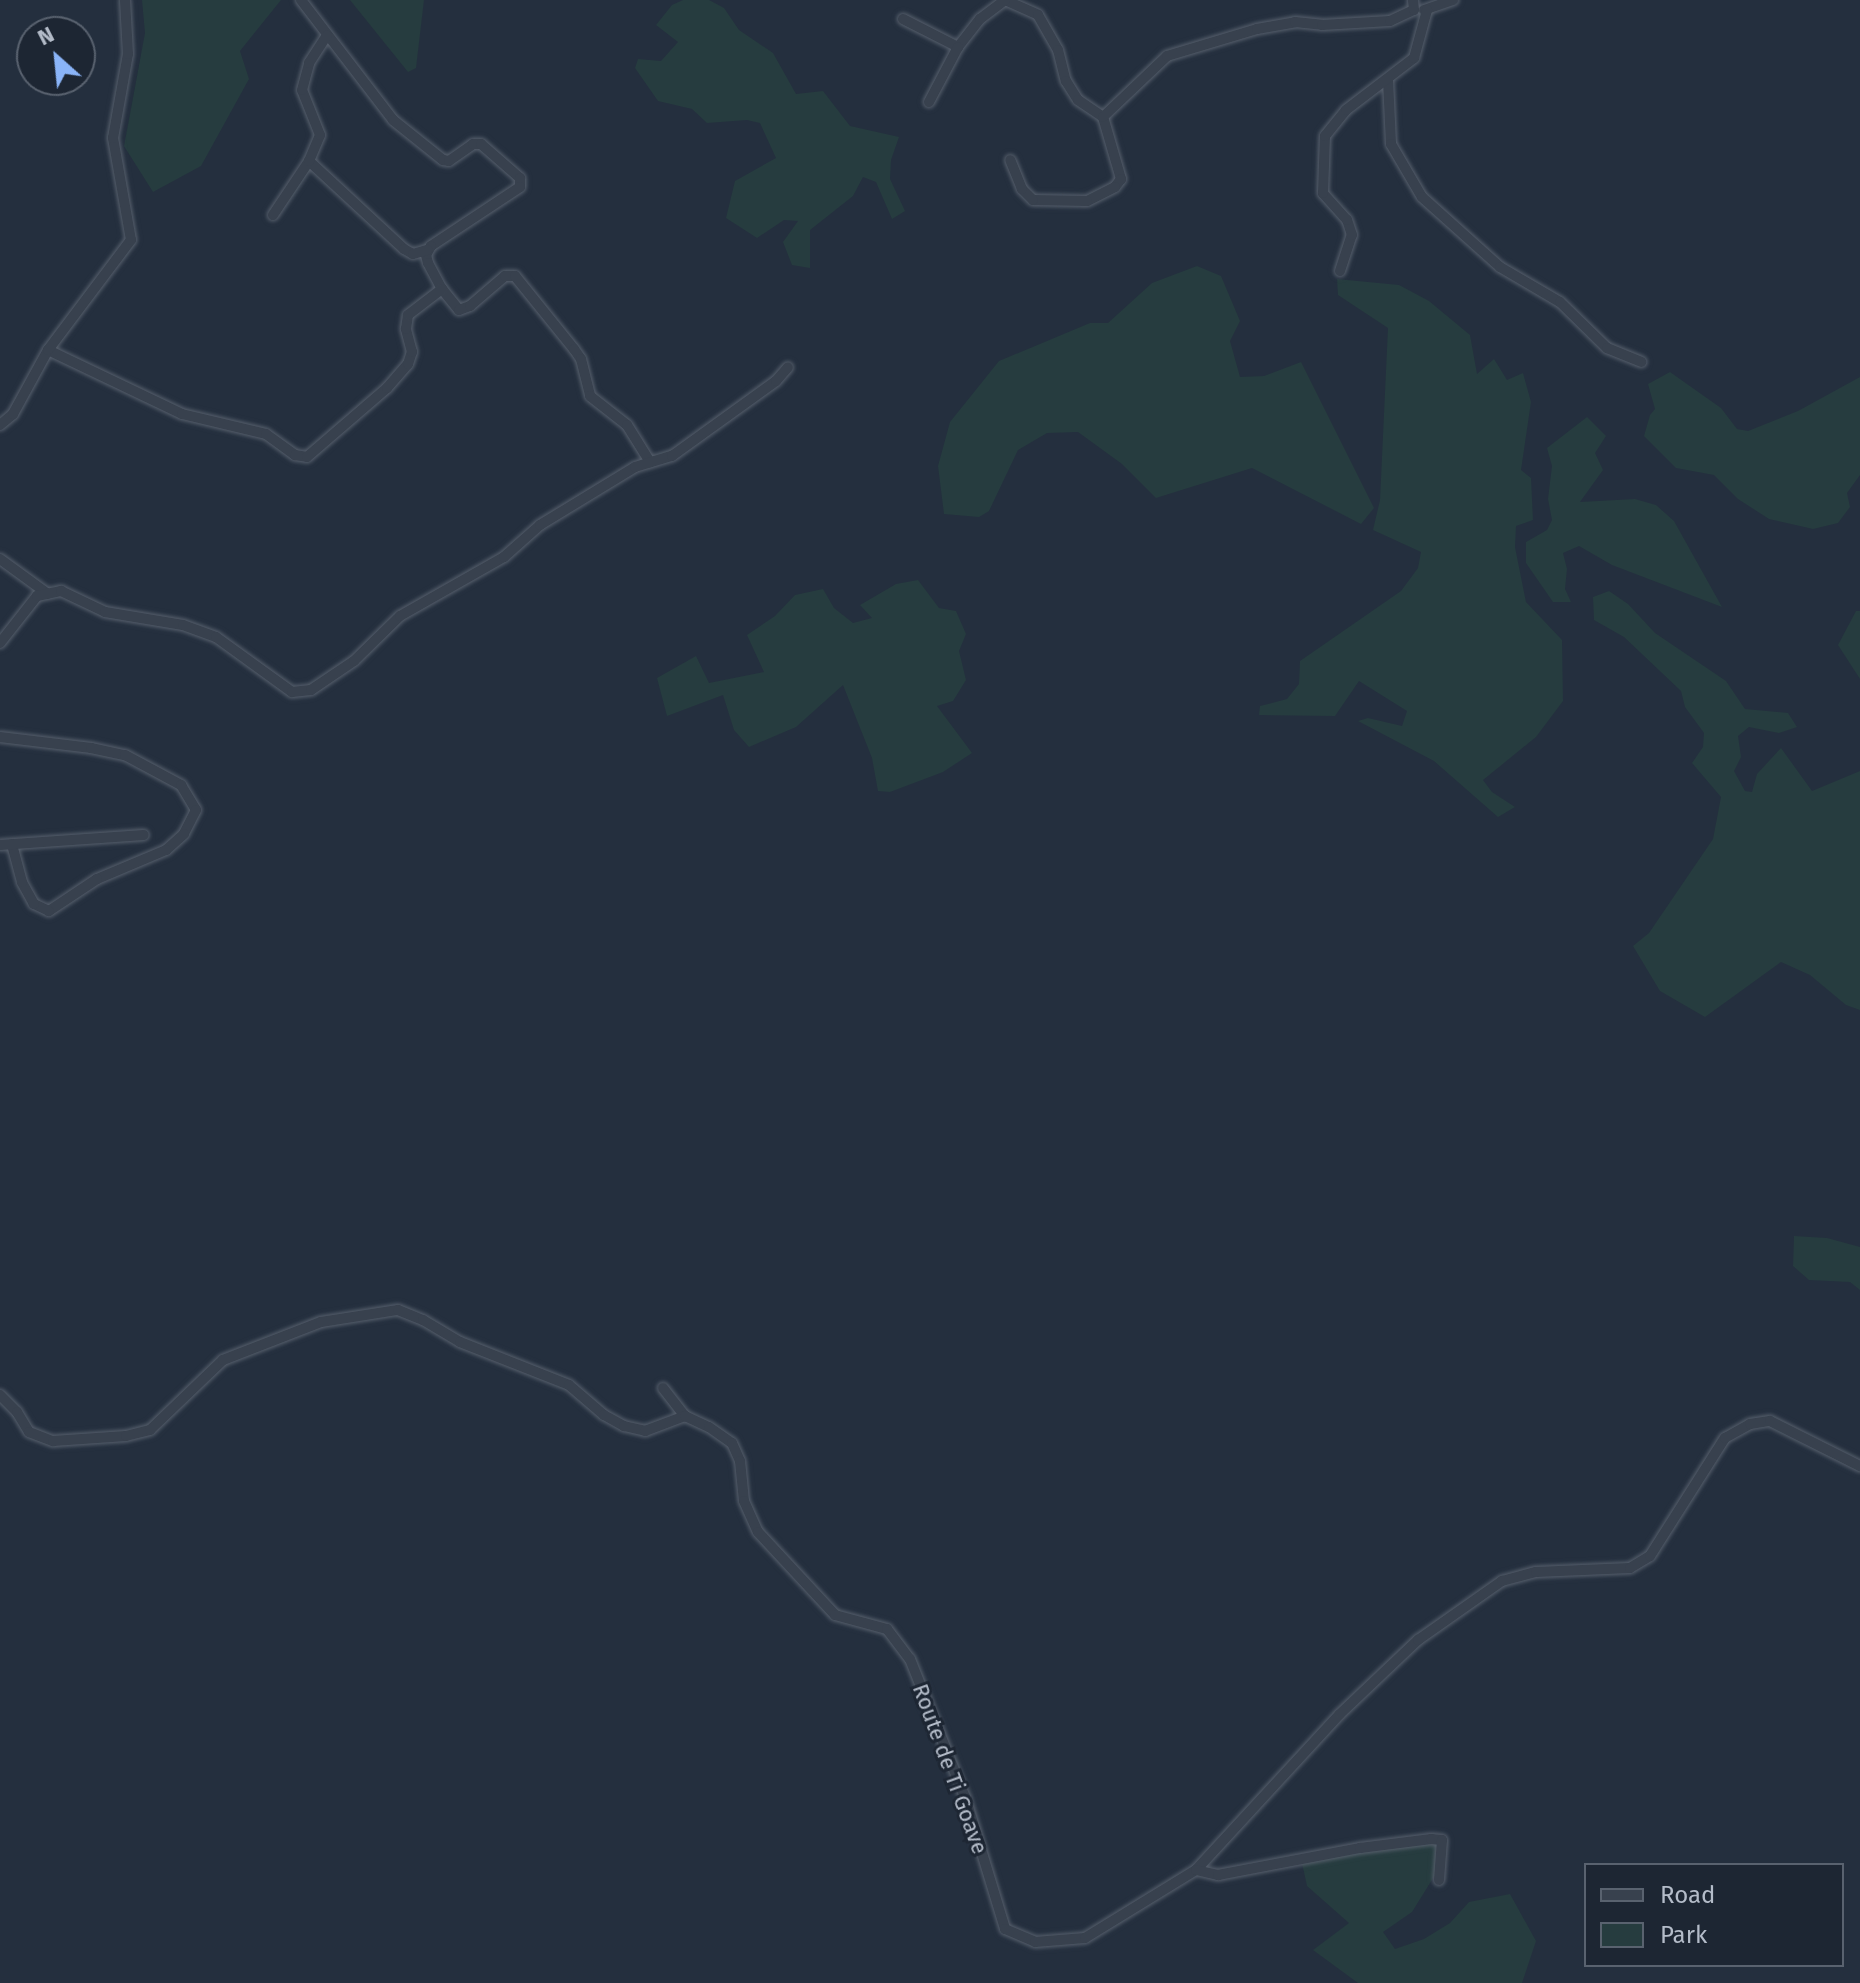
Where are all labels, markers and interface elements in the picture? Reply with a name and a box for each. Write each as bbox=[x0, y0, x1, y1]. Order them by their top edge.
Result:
north arrow bbox=[16, 16, 96, 96]
text: N bbox=[33, 21, 58, 51]
street label: Route de Ti Goave bbox=[907, 1680, 993, 1858]
legend bbox=[1584, 1863, 1844, 1967]
text: Road bbox=[1660, 1881, 1715, 1909]
text: Park bbox=[1660, 1921, 1707, 1949]

